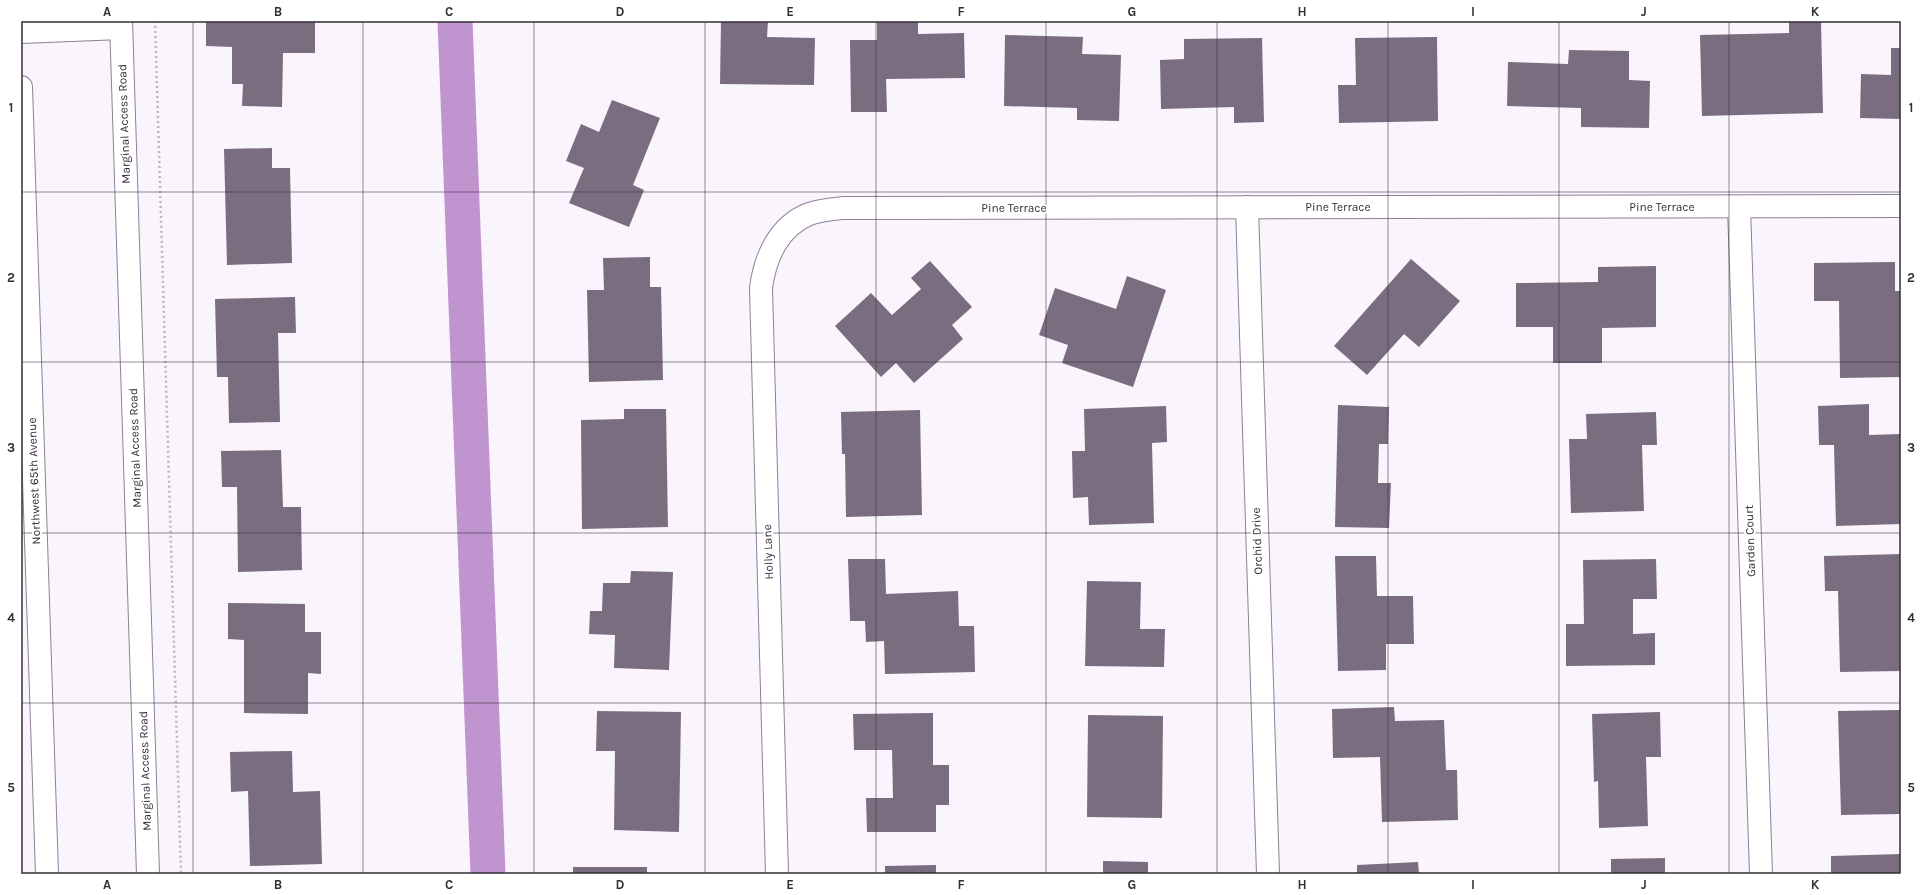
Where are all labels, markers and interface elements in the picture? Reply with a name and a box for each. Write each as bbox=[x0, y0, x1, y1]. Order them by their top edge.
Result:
text: A bbox=[103, 4, 111, 19]
text: B bbox=[274, 4, 282, 19]
text: C bbox=[445, 4, 453, 19]
text: D bbox=[616, 4, 625, 19]
text: E bbox=[786, 4, 794, 19]
text: F bbox=[957, 4, 965, 19]
text: G bbox=[1128, 4, 1136, 19]
text: H bbox=[1297, 4, 1307, 19]
text: I bbox=[1471, 4, 1475, 19]
text: J bbox=[1641, 4, 1647, 19]
text: K bbox=[1811, 4, 1820, 19]
street label: Marginal Access Road bbox=[115, 64, 133, 184]
text: 1 bbox=[9, 100, 13, 115]
text: 1 bbox=[1909, 100, 1913, 115]
street label: Pine Terrace bbox=[1305, 200, 1371, 214]
street label: Pine Terrace bbox=[1629, 200, 1695, 214]
street label: Pine Terrace bbox=[981, 201, 1047, 215]
text: 2 bbox=[7, 270, 15, 285]
text: 2 bbox=[1907, 270, 1915, 285]
street label: Marginal Access Road bbox=[126, 388, 144, 508]
street label: Northwest 65th Avenue bbox=[25, 417, 43, 545]
text: 3 bbox=[7, 440, 15, 455]
text: 3 bbox=[1907, 440, 1915, 455]
street label: Garden Court bbox=[1742, 504, 1758, 577]
street label: Orchid Drive bbox=[1249, 507, 1265, 575]
street label: Holly Lane bbox=[760, 524, 776, 580]
text: 4 bbox=[7, 610, 15, 625]
text: 4 bbox=[1907, 610, 1915, 625]
street label: Marginal Access Road bbox=[136, 711, 154, 831]
text: 5 bbox=[7, 780, 15, 795]
text: 5 bbox=[1907, 780, 1915, 795]
text: A bbox=[103, 877, 111, 892]
text: B bbox=[274, 877, 282, 892]
text: C bbox=[445, 877, 453, 892]
text: D bbox=[616, 877, 625, 892]
text: E bbox=[786, 877, 794, 892]
text: F bbox=[957, 877, 965, 892]
text: G bbox=[1128, 877, 1136, 892]
text: H bbox=[1297, 877, 1307, 892]
text: I bbox=[1471, 877, 1475, 892]
text: J bbox=[1641, 877, 1647, 892]
text: K bbox=[1811, 877, 1820, 892]

